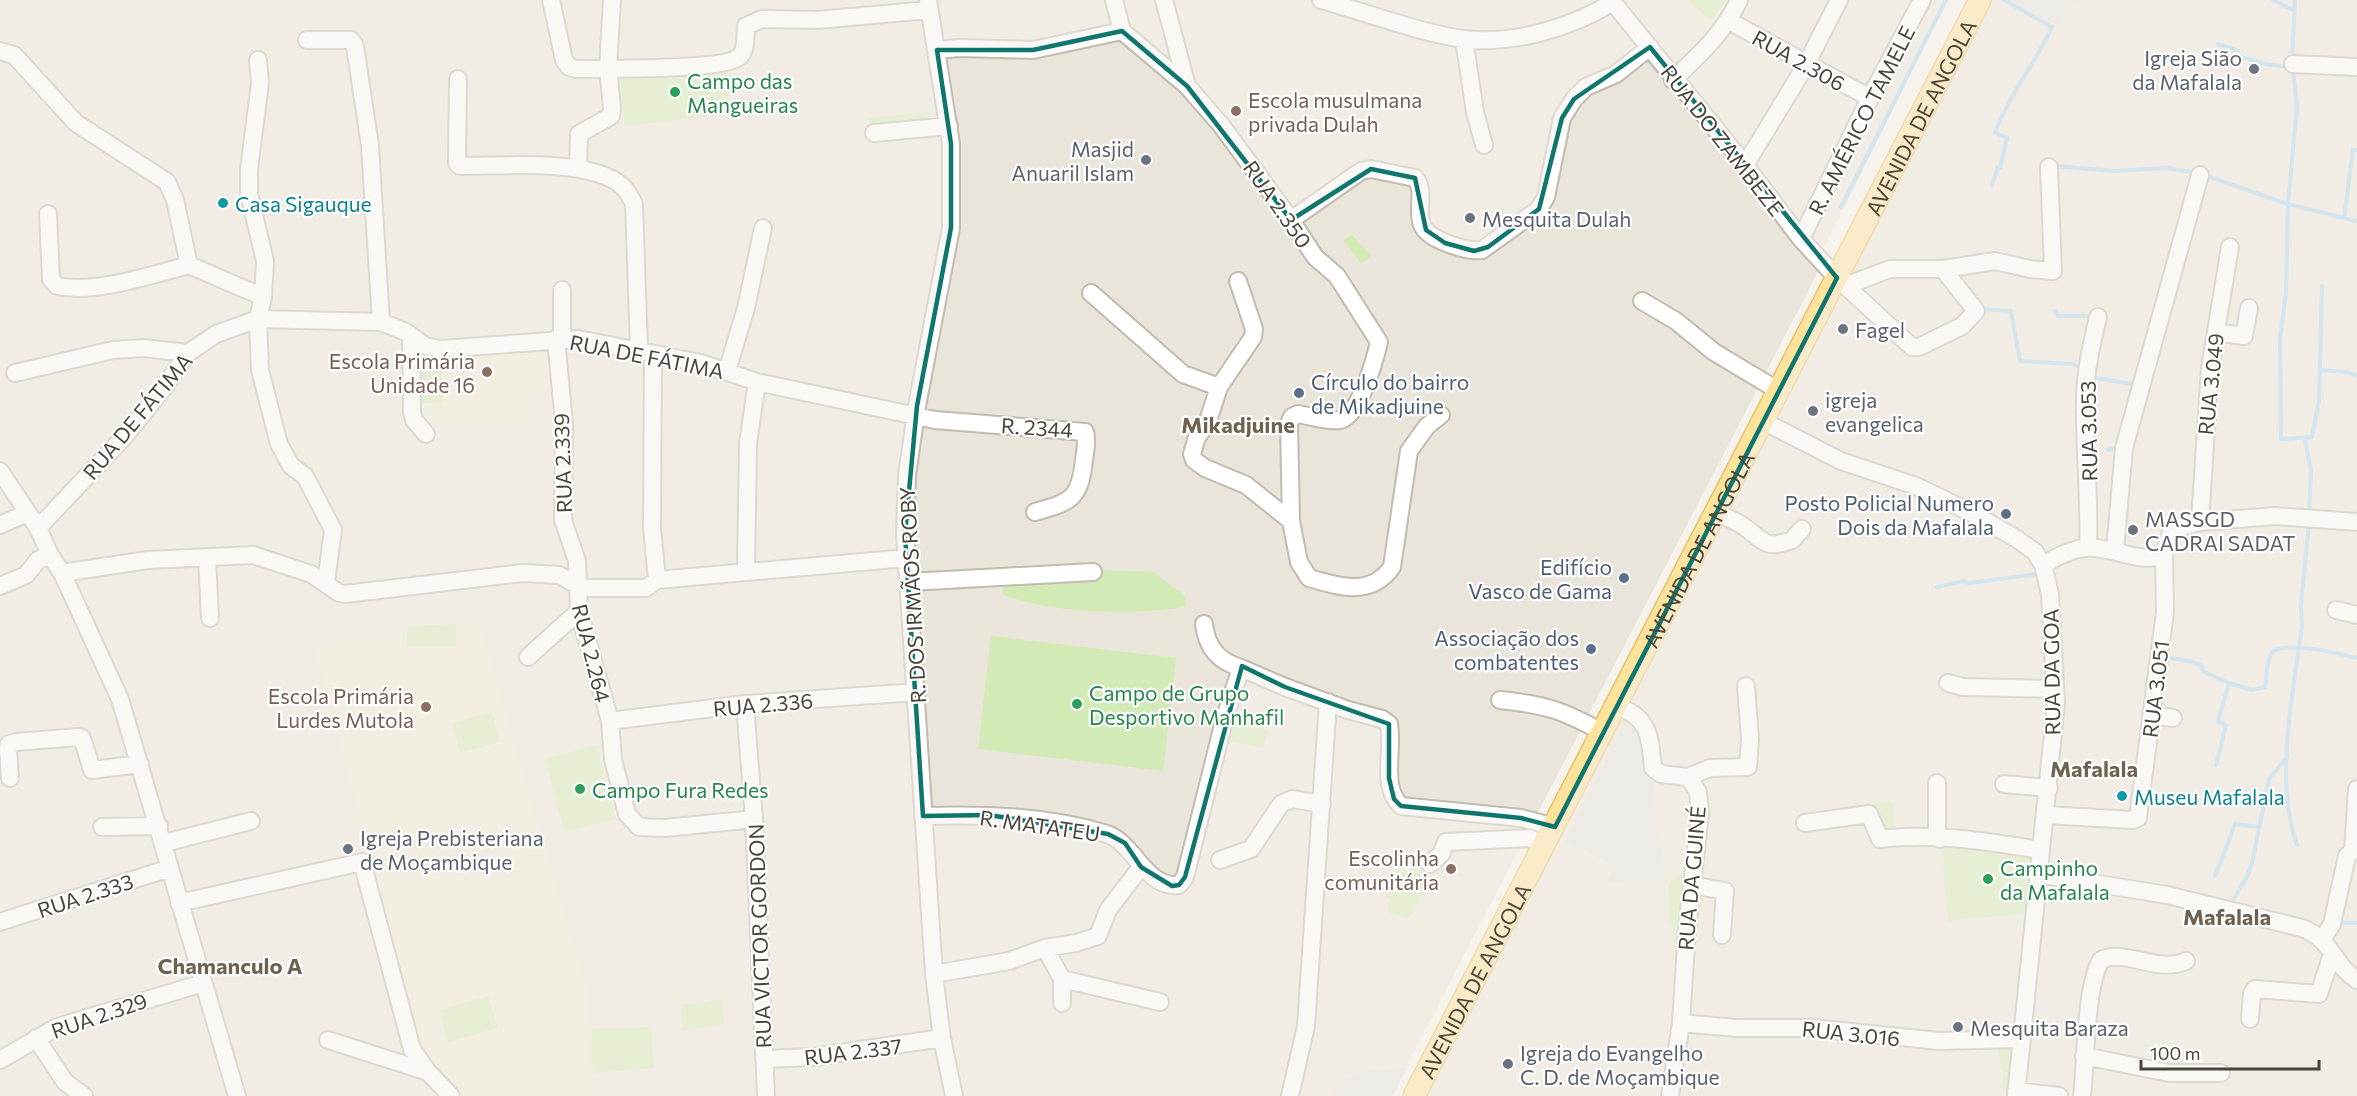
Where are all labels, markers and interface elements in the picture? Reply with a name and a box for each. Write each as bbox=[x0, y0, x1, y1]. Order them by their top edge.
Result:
street label: AVENIDA DE ANGOLA bbox=[1860, 15, 1981, 219]
street label: R. AMÉRICO TAMELE bbox=[1802, 21, 1920, 219]
street label: RUA 2.306 bbox=[1748, 24, 1850, 96]
place label: Igreja Sião da Mafalala bbox=[2132, 45, 2242, 94]
street label: RUA DO ZAMBEZE bbox=[1656, 59, 1790, 221]
marker: Igreja Sião da Mafalala bbox=[2247, 62, 2261, 76]
place label: Campo das Mangueiras bbox=[687, 68, 798, 117]
marker: Campo das Mangueiras bbox=[668, 85, 682, 99]
place label: Escola musulmana privada Dulah bbox=[1248, 87, 1422, 136]
marker: Escola musulmana privada Dulah bbox=[1229, 104, 1243, 118]
place label: Masjid Anuaril Islam bbox=[1012, 136, 1134, 185]
marker: Masjid Anuaril Islam bbox=[1139, 153, 1153, 167]
street label: RUA 2.350 bbox=[1239, 155, 1317, 253]
place label: Casa Sigauque bbox=[235, 191, 372, 216]
marker: Casa Sigauque bbox=[216, 196, 230, 210]
place label: Mesquita Dulah bbox=[1482, 206, 1631, 231]
marker: Mesquita Dulah bbox=[1463, 211, 1477, 225]
place label: Fagel bbox=[1855, 317, 1905, 342]
marker: Fagel bbox=[1836, 322, 1850, 336]
street label: RUA DE FÁTIMA bbox=[568, 329, 726, 383]
street label: RUA 3.049 bbox=[2192, 332, 2228, 436]
street label: RUA DE FÁTIMA bbox=[77, 348, 197, 484]
place label: Escola Primária Unidade 16 bbox=[329, 348, 475, 397]
marker: Escola Primária Unidade 16 bbox=[480, 365, 494, 379]
place label: Círculo do bairro de Mikadjuine bbox=[1311, 369, 1469, 418]
street label: RUA 3.053 bbox=[2075, 380, 2101, 482]
marker: Círculo do bairro de Mikadjuine bbox=[1292, 386, 1306, 400]
place label: igreja evangelica bbox=[1825, 387, 1924, 436]
marker: igreja evangelica bbox=[1806, 404, 1820, 418]
district label: Mikadjuine bbox=[1181, 411, 1295, 438]
street label: R. 2344 bbox=[1000, 412, 1074, 442]
street label: RUA 2.339 bbox=[548, 413, 576, 513]
street label: AVENIDA DE ANGOLA bbox=[1637, 447, 1758, 651]
street label: R. DOS IRMÃOS ROBY bbox=[894, 486, 930, 704]
place label: Posto Policial Numero Dois da Mafalala bbox=[1785, 490, 1994, 539]
place label: MASSGD CADRAI SADAT bbox=[2145, 506, 2296, 555]
marker: Posto Policial Numero Dois da Mafalala bbox=[1999, 507, 2013, 521]
marker: MASSGD CADRAI SADAT bbox=[2126, 523, 2140, 537]
place label: Edifício Vasco de Gama bbox=[1468, 554, 1612, 603]
marker: Edifício Vasco de Gama bbox=[1617, 571, 1631, 585]
street label: RUA 2.264 bbox=[568, 601, 616, 705]
street label: RUA DA GOA bbox=[2037, 608, 2065, 736]
place label: Associação dos combatentes bbox=[1434, 625, 1579, 674]
street label: RUA 3.051 bbox=[2137, 639, 2173, 739]
marker: Associação dos combatentes bbox=[1584, 642, 1598, 656]
place label: Campo de Grupo Desportivo Manhafil bbox=[1089, 680, 1284, 729]
place label: Escola Primária Lurdes Mutola bbox=[268, 683, 414, 732]
street label: RUA 2.336 bbox=[712, 687, 814, 721]
marker: Campo de Grupo Desportivo Manhafil bbox=[1070, 697, 1084, 711]
marker: Escola Primária Lurdes Mutola bbox=[419, 700, 433, 714]
district label: Mafalala bbox=[2050, 755, 2138, 782]
place label: Campo Fura Redes bbox=[592, 777, 769, 802]
marker: Campo Fura Redes bbox=[573, 782, 587, 796]
place label: Museu Mafalala bbox=[2134, 784, 2285, 809]
marker: Museu Mafalala bbox=[2115, 789, 2129, 803]
street label: R. MATATEU bbox=[978, 804, 1102, 846]
street label: RUA DA GUINÉ bbox=[1672, 805, 1710, 951]
street label: RUA VICTOR GORDON bbox=[743, 823, 775, 1049]
place label: Igreja Prebisteriana de Moçambique bbox=[360, 825, 544, 874]
marker: Igreja Prebisteriana de Moçambique bbox=[341, 842, 355, 856]
place label: Escolinha comunitária bbox=[1324, 845, 1439, 894]
place label: Campinho da Mafalala bbox=[2000, 855, 2110, 904]
marker: Escolinha comunitária bbox=[1444, 862, 1458, 876]
street label: RUA 2.333 bbox=[34, 868, 136, 922]
marker: Campinho da Mafalala bbox=[1981, 872, 1995, 886]
street label: AVENIDA DE ANGOLA bbox=[1413, 879, 1535, 1082]
district label: Mafalala bbox=[2183, 903, 2271, 930]
district label: Chamanculo A bbox=[157, 952, 303, 979]
street label: RUA 2.329 bbox=[48, 987, 150, 1043]
street label: RUA 3.016 bbox=[1801, 1015, 1901, 1051]
place label: Mesquita Baraza bbox=[1970, 1015, 2129, 1040]
marker: Mesquita Baraza bbox=[1951, 1020, 1965, 1034]
street label: RUA 2.337 bbox=[803, 1033, 903, 1069]
scale bar bbox=[2141, 1033, 2320, 1071]
place label: Igreja do Evangelho C. D. de Moçambique bbox=[1520, 1040, 1720, 1089]
text: 100 m bbox=[2150, 1042, 2200, 1064]
marker: Igreja do Evangelho C. D. de Moçambique bbox=[1501, 1057, 1515, 1071]

